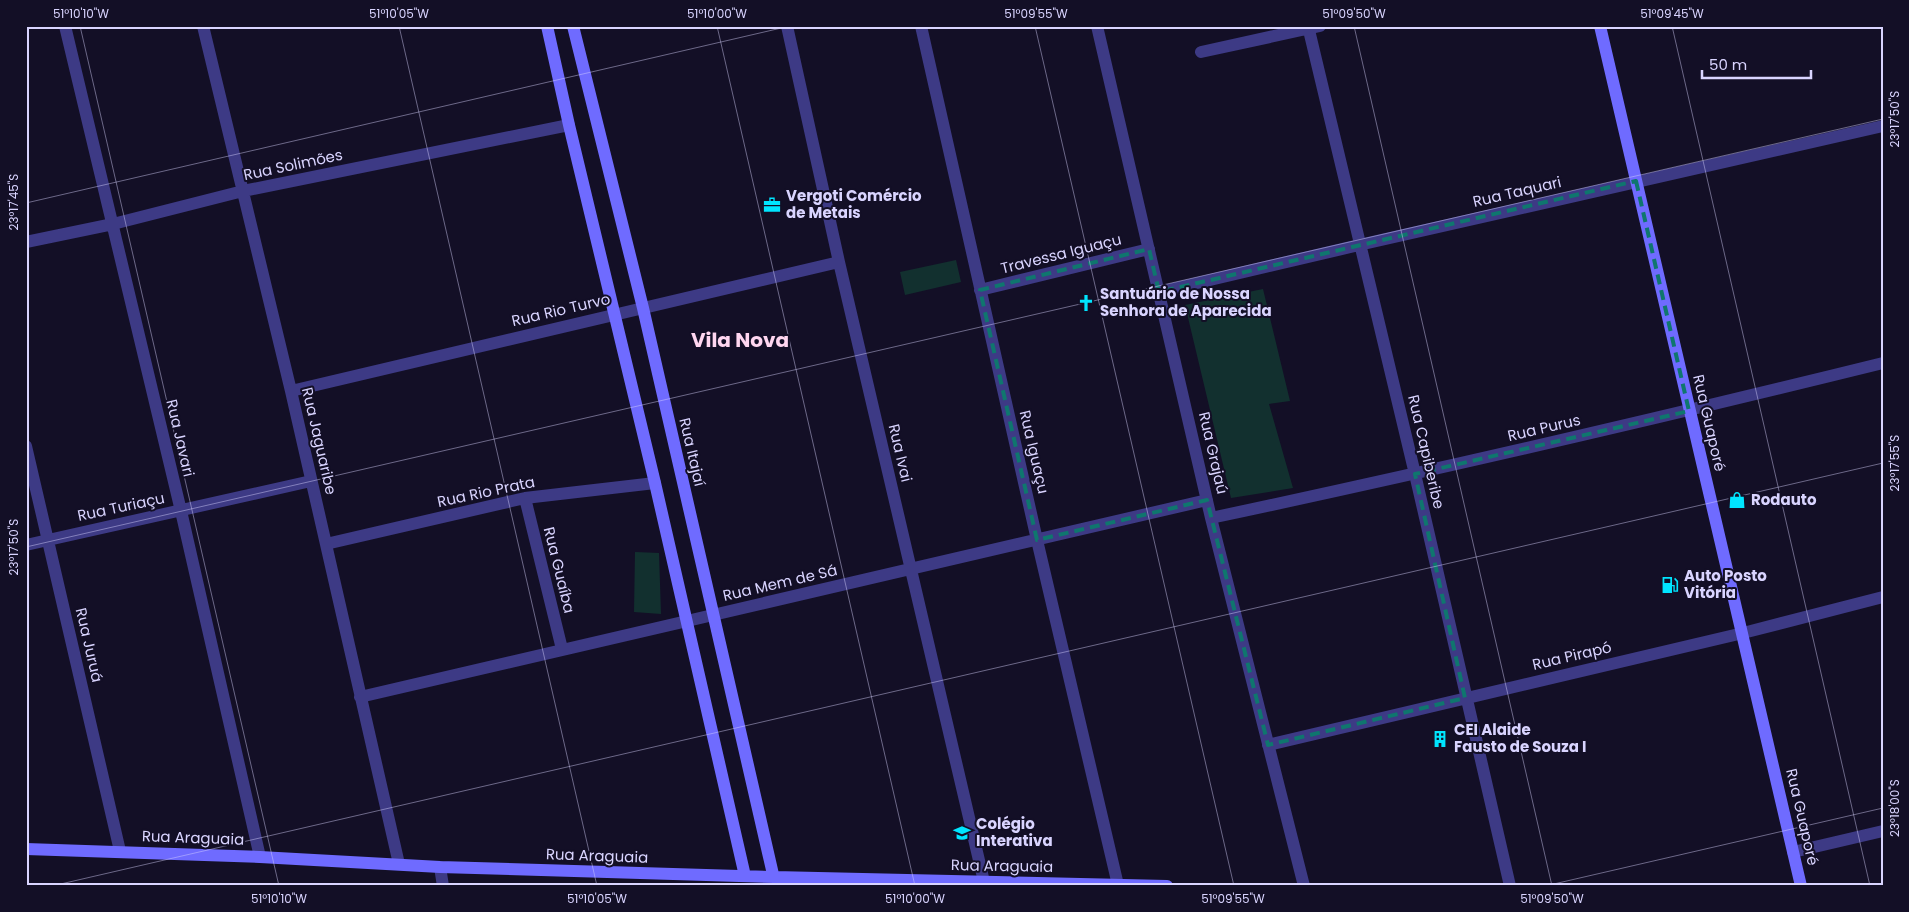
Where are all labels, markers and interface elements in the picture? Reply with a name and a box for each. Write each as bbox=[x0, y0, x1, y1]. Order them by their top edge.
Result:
text: 51°10'10"W bbox=[53, 5, 109, 22]
text: 51°10'05"W bbox=[369, 5, 429, 22]
text: 51°10'00"W bbox=[687, 5, 747, 22]
text: 51°09'55"W bbox=[1004, 5, 1068, 22]
text: 51°09'50"W bbox=[1322, 5, 1386, 22]
text: 51°09'45"W bbox=[1640, 5, 1704, 22]
scale bar bbox=[1702, 48, 1810, 80]
text: 50 m bbox=[1709, 54, 1747, 75]
text: 23°17'50"S bbox=[1886, 91, 1903, 147]
street label: Rua Solimões bbox=[241, 144, 345, 185]
street label: Rua Taquari bbox=[1471, 171, 1563, 212]
text: 23°17'45"S bbox=[5, 174, 22, 230]
place label: Vergoti Comércio de Metais bbox=[786, 185, 922, 223]
office icon: Vergoti Comércio de Metais bbox=[762, 195, 782, 215]
street label: Travessa Iguaçu bbox=[998, 228, 1123, 279]
place label: Santuário de Nossa Senhora de Aparecida bbox=[1100, 283, 1272, 321]
street label: Rua Rio Turvo bbox=[510, 288, 612, 331]
church icon: Santuário de Nossa Senhora de Aparecida bbox=[1076, 293, 1096, 313]
district label: Vila Nova bbox=[691, 326, 789, 354]
street label: Rua Guaporé bbox=[1688, 372, 1731, 473]
street label: Rua Jaguaribe bbox=[297, 385, 342, 497]
street label: Rua Capiberibe bbox=[1403, 393, 1450, 511]
street label: Rua Javari bbox=[161, 397, 200, 479]
street label: Rua Iguaçu bbox=[1015, 408, 1054, 496]
street label: Rua Purus bbox=[1505, 409, 1583, 446]
street label: Rua Grajaú bbox=[1194, 410, 1233, 496]
street label: Rua Itajaí bbox=[674, 416, 711, 489]
street label: Rua Ivai bbox=[884, 422, 917, 484]
text: 23°17'55"S bbox=[1886, 435, 1903, 491]
street label: Rua Rio Prata bbox=[435, 471, 537, 512]
street label: Rua Turiaçu bbox=[75, 487, 166, 526]
place label: Rodauto bbox=[1751, 489, 1817, 510]
shop icon: Rodauto bbox=[1727, 490, 1747, 510]
text: 23°17'50"S bbox=[5, 519, 22, 575]
street label: Rua Guaíba bbox=[539, 525, 580, 615]
street label: Rua Mem de Sá bbox=[721, 559, 839, 606]
place label: Auto Posto Vitória bbox=[1684, 565, 1767, 603]
fuel station icon: Auto Posto Vitória bbox=[1660, 575, 1680, 595]
street label: Rua Juruá bbox=[71, 606, 108, 684]
street label: Rua Pirapó bbox=[1530, 636, 1614, 675]
place label: CEI Alaide Fausto de Souza I bbox=[1454, 719, 1586, 757]
building icon: CEI Alaide Fausto de Souza I bbox=[1430, 729, 1450, 749]
street label: Rua Guaporé bbox=[1781, 766, 1824, 867]
text: 23°18'00"S bbox=[1886, 779, 1903, 837]
place label: Colégio Interativa bbox=[976, 813, 1053, 851]
school or university icon: Colégio Interativa bbox=[952, 823, 972, 843]
street label: Rua Araguaia bbox=[141, 825, 245, 850]
street label: Rua Araguaia bbox=[545, 843, 649, 868]
street label: Rua Araguaia bbox=[951, 854, 1053, 877]
text: 51°10'10"W bbox=[251, 890, 307, 907]
text: 51°10'05"W bbox=[567, 890, 627, 907]
text: 51°10'00"W bbox=[885, 890, 945, 907]
text: 51°09'55"W bbox=[1201, 890, 1265, 907]
text: 51°09'50"W bbox=[1520, 890, 1584, 907]

